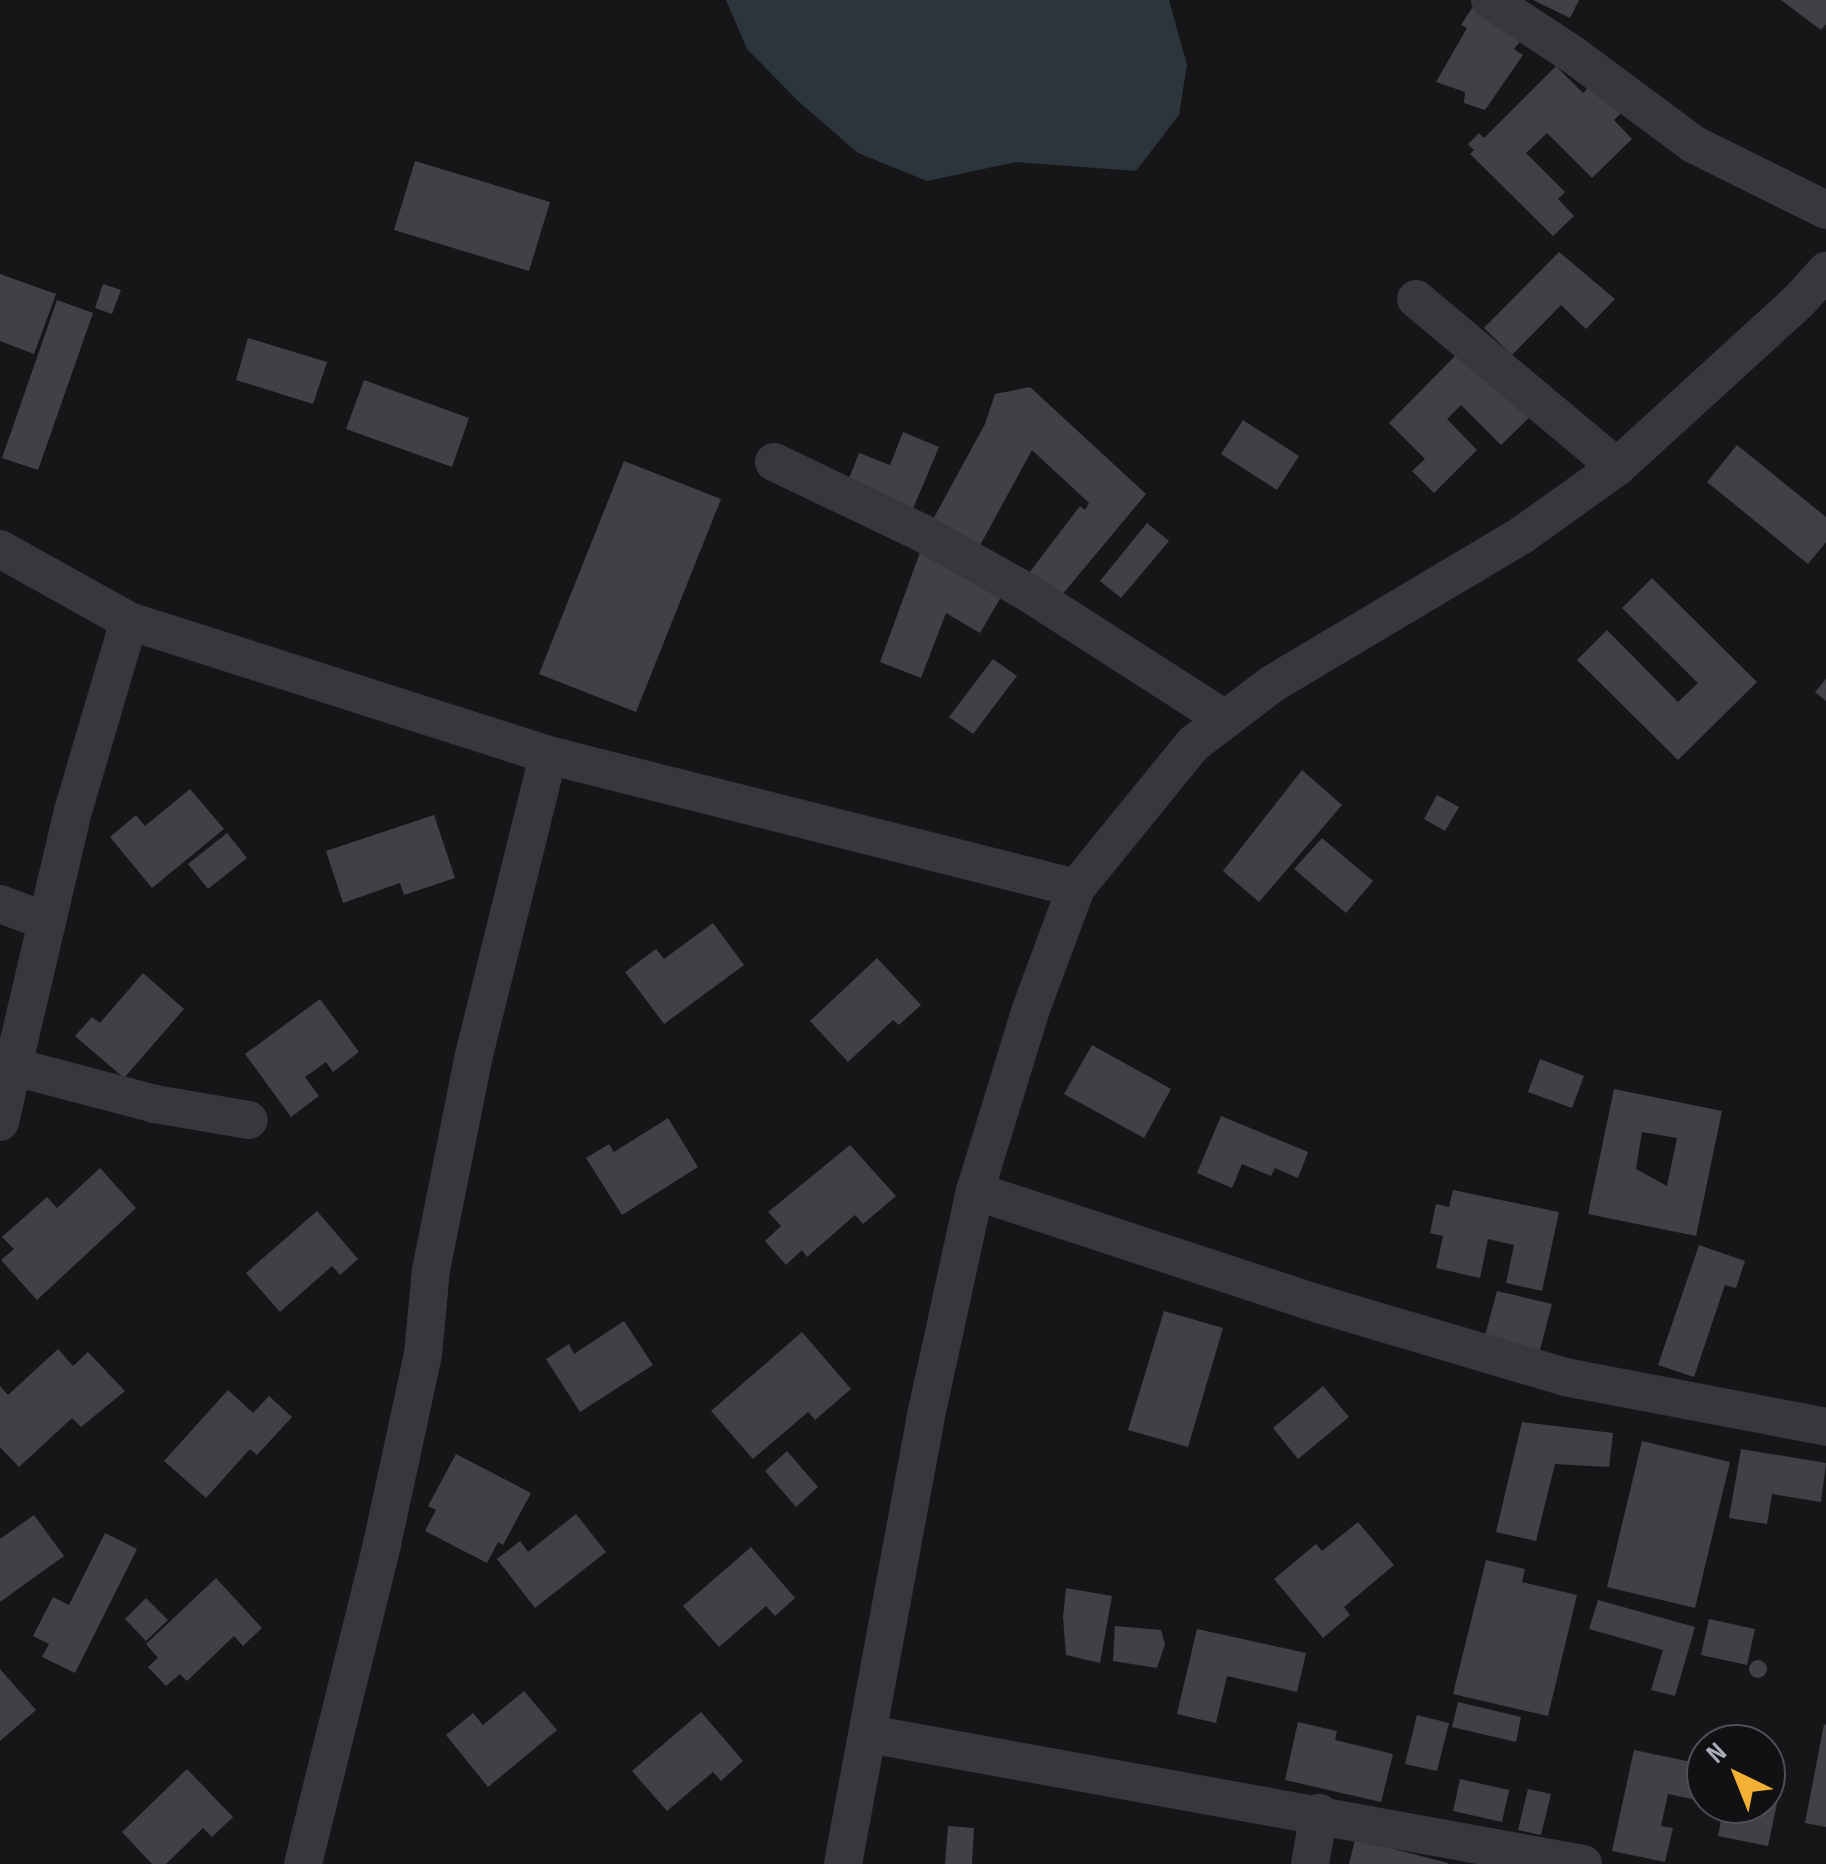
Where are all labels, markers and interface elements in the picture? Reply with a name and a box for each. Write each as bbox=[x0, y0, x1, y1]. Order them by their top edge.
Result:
north arrow bbox=[1686, 1724, 1786, 1824]
text: N bbox=[1700, 1736, 1733, 1770]

